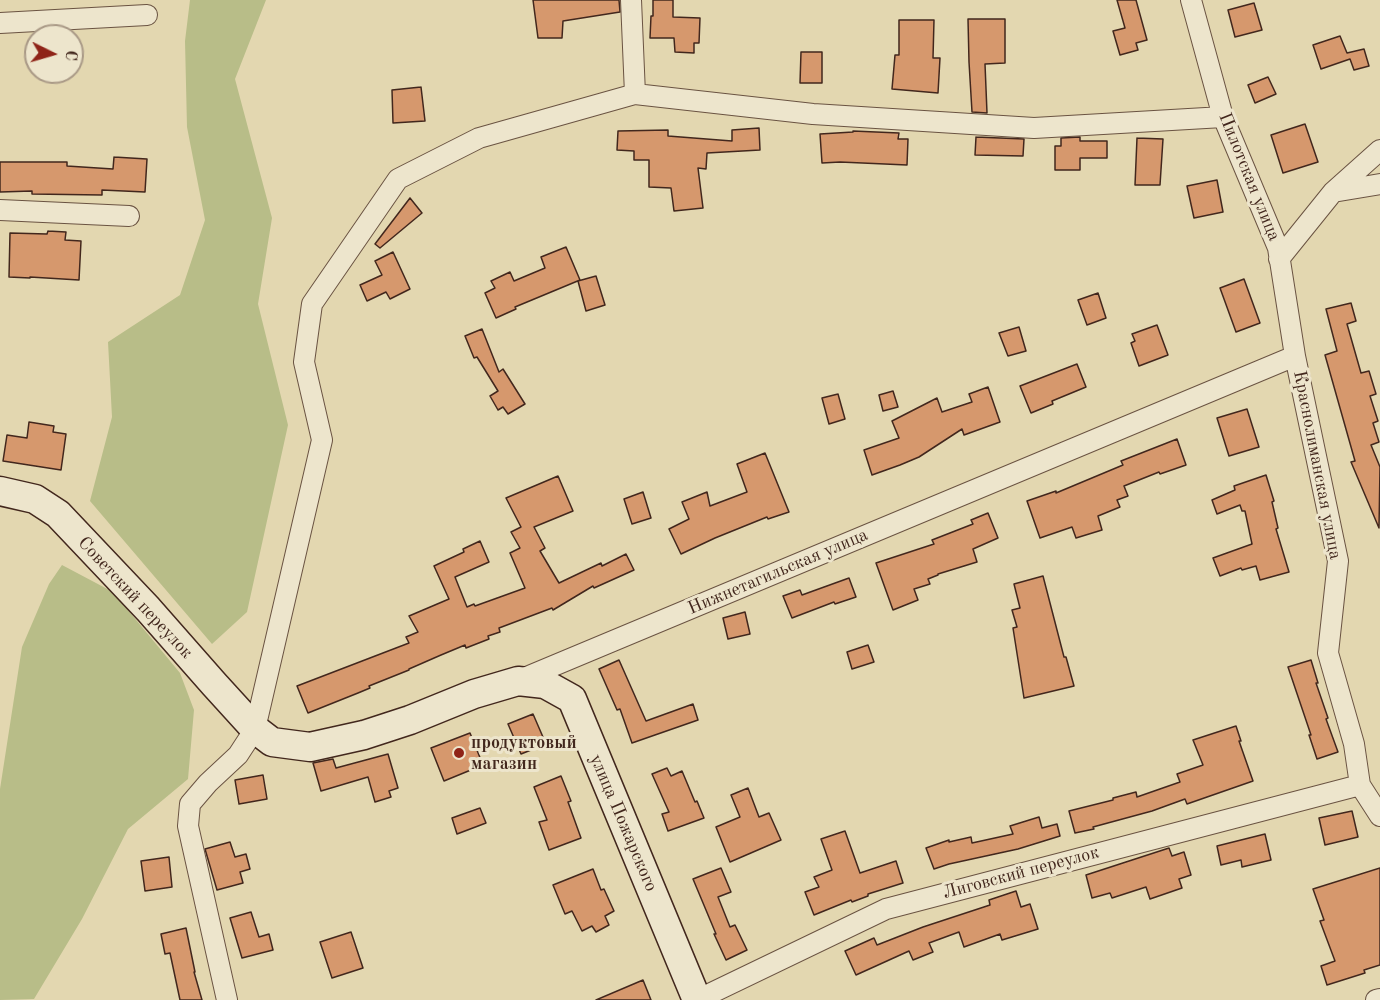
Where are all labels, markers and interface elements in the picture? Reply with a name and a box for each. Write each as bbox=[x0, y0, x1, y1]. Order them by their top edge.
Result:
north arrow bbox=[24, 24, 84, 84]
text: С bbox=[62, 49, 78, 61]
street label: Пилотская улица bbox=[1213, 110, 1285, 244]
street label: Краснолиманская улица bbox=[1288, 369, 1346, 561]
street label: Нижнетагильская улица bbox=[685, 524, 871, 620]
street label: Советский переулок bbox=[73, 532, 197, 664]
place label: продуктовый магазин bbox=[471, 732, 577, 774]
marker: продуктовый магазин bbox=[452, 746, 466, 760]
street label: улица Пожарского bbox=[584, 751, 662, 895]
street label: Лиговский переулок bbox=[941, 842, 1101, 904]

